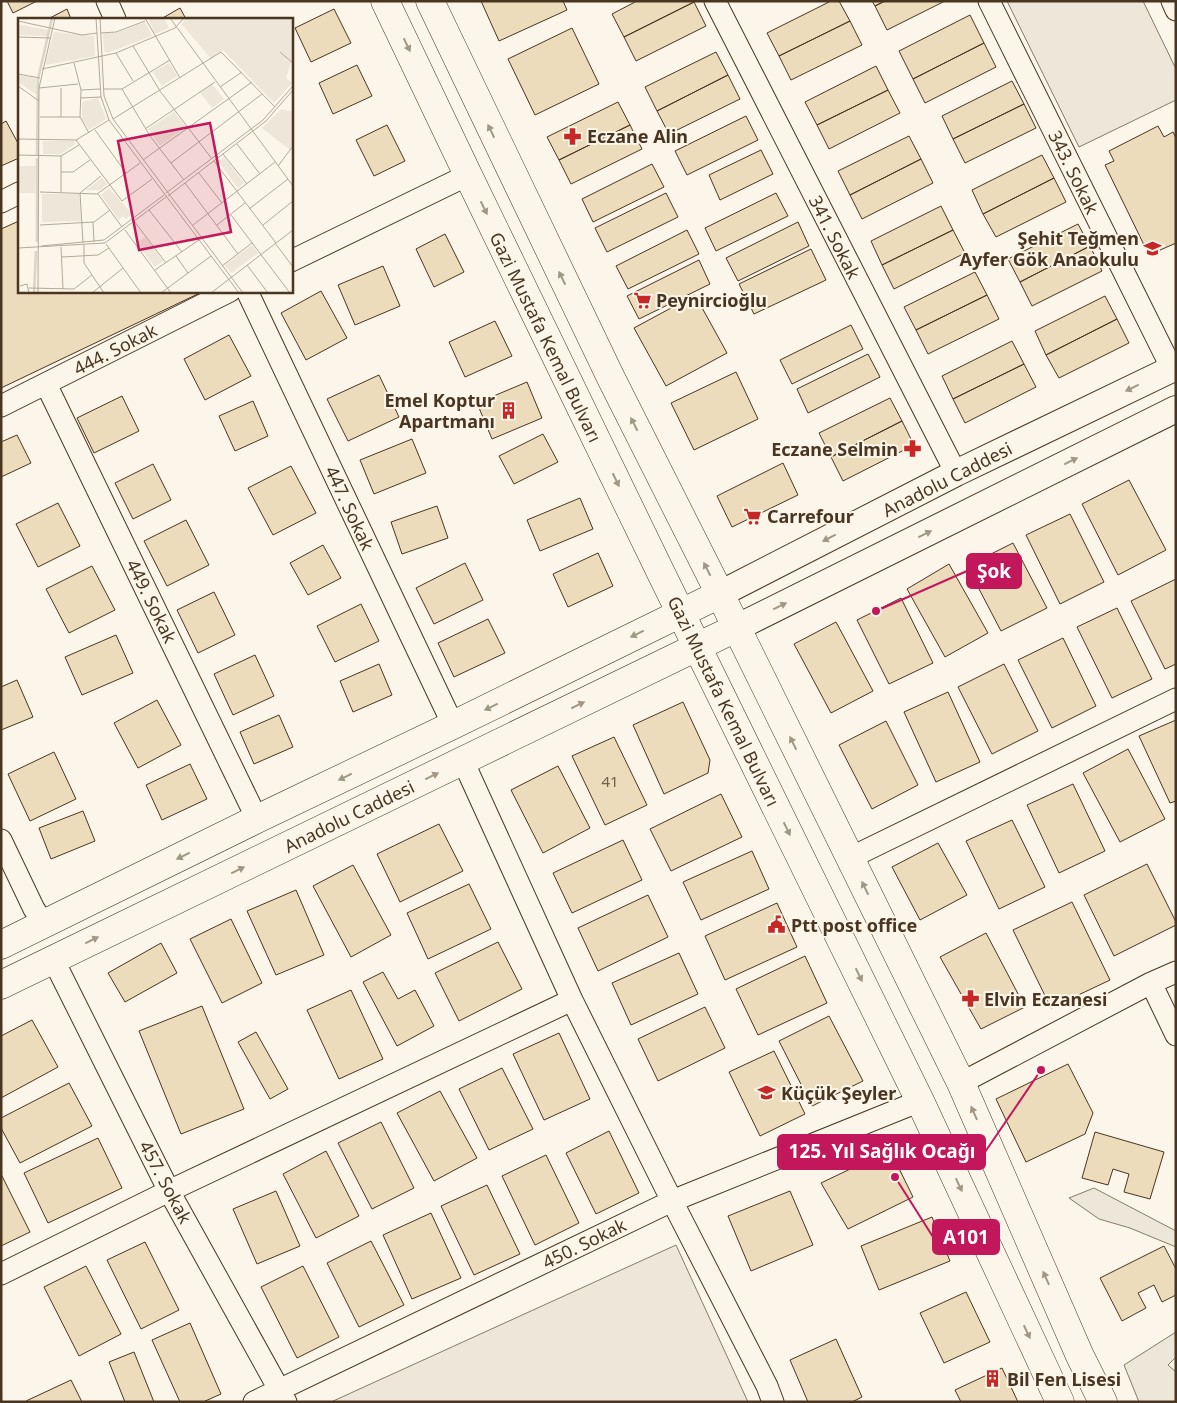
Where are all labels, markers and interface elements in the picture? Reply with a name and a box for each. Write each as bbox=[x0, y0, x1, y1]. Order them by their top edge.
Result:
inset map bbox=[18, 18, 292, 292]
one-way arrow bbox=[403, 38, 411, 52]
one-way arrow bbox=[487, 124, 496, 139]
place label: Eczane Alin bbox=[587, 124, 688, 148]
pharmacy icon: Eczane Alin bbox=[563, 126, 583, 146]
street label: 343. Sokak bbox=[1043, 126, 1105, 218]
street label: 341. Sokak bbox=[804, 191, 866, 283]
one-way arrow bbox=[480, 201, 488, 215]
place label: Şehit Teğmen Ayfer Gök Anaokulu bbox=[960, 226, 1139, 271]
street label: Gazi Mustafa Kemal Bulvarı bbox=[485, 228, 607, 446]
school or university icon: Şehit Teğmen Ayfer Gök Anaokulu bbox=[1143, 238, 1163, 258]
one-way arrow bbox=[558, 271, 566, 285]
place label: Peynircioğlu bbox=[656, 288, 767, 312]
supermarket icon: Peynircioğlu bbox=[632, 290, 652, 310]
street label: 444. Sokak bbox=[69, 318, 161, 380]
one-way arrow bbox=[1125, 385, 1139, 393]
place label: Emel Koptur Apartmanı bbox=[384, 388, 495, 433]
building icon: Emel Koptur Apartmanı bbox=[499, 400, 519, 420]
one-way arrow bbox=[630, 416, 638, 431]
street label: Anadolu Caddesi bbox=[878, 436, 1016, 522]
place label: Eczane Selmin bbox=[771, 437, 898, 461]
pharmacy icon: Eczane Selmin bbox=[902, 439, 922, 459]
one-way arrow bbox=[1064, 457, 1078, 465]
street label: 447. Sokak bbox=[320, 462, 380, 554]
one-way arrow bbox=[612, 473, 620, 487]
place label: Carrefour bbox=[767, 504, 854, 528]
supermarket icon: Carrefour bbox=[743, 506, 763, 526]
one-way arrow bbox=[918, 529, 932, 537]
one-way arrow bbox=[822, 534, 837, 542]
callout: Şok bbox=[967, 554, 1021, 588]
street label: 449. Sokak bbox=[121, 555, 183, 647]
text: Şok bbox=[977, 558, 1011, 584]
one-way arrow bbox=[703, 561, 711, 576]
street label: Gazi Mustafa Kemal Bulvarı bbox=[663, 592, 785, 810]
one-way arrow bbox=[773, 602, 787, 610]
one-way arrow bbox=[630, 631, 644, 639]
one-way arrow bbox=[571, 701, 585, 709]
one-way arrow bbox=[484, 702, 499, 711]
one-way arrow bbox=[789, 735, 797, 750]
house number: 41 bbox=[601, 771, 619, 791]
one-way arrow bbox=[425, 772, 439, 780]
one-way arrow bbox=[338, 773, 352, 781]
street label: Anadolu Caddesi bbox=[280, 774, 418, 858]
one-way arrow bbox=[783, 822, 791, 837]
one-way arrow bbox=[176, 852, 190, 860]
one-way arrow bbox=[231, 865, 246, 874]
one-way arrow bbox=[861, 881, 869, 895]
place label: Ptt post office bbox=[791, 913, 917, 937]
public building icon: Ptt post office bbox=[767, 915, 787, 935]
one-way arrow bbox=[85, 936, 99, 944]
one-way arrow bbox=[855, 968, 863, 982]
place label: Elvin Eczanesi bbox=[984, 987, 1107, 1011]
pharmacy icon: Elvin Eczanesi bbox=[960, 989, 980, 1009]
place label: Küçük Şeyler bbox=[781, 1081, 896, 1105]
school or university icon: Küçük Şeyler bbox=[757, 1083, 777, 1103]
one-way arrow bbox=[970, 1106, 978, 1120]
callout: 125. Yıl Sağlık Ocağı bbox=[778, 1135, 985, 1169]
street label: 457. Sokak bbox=[134, 1136, 198, 1228]
text: 125. Yıl Sağlık Ocağı bbox=[789, 1138, 975, 1164]
one-way arrow bbox=[955, 1178, 963, 1192]
street label: 450. Sokak bbox=[538, 1212, 630, 1274]
callout: A101 bbox=[933, 1220, 999, 1254]
text: A101 bbox=[943, 1224, 989, 1250]
one-way arrow bbox=[1042, 1271, 1050, 1285]
one-way arrow bbox=[1024, 1325, 1032, 1339]
place label: Bil Fen Lisesi bbox=[1007, 1367, 1121, 1391]
building icon: Bil Fen Lisesi bbox=[983, 1369, 1003, 1389]

